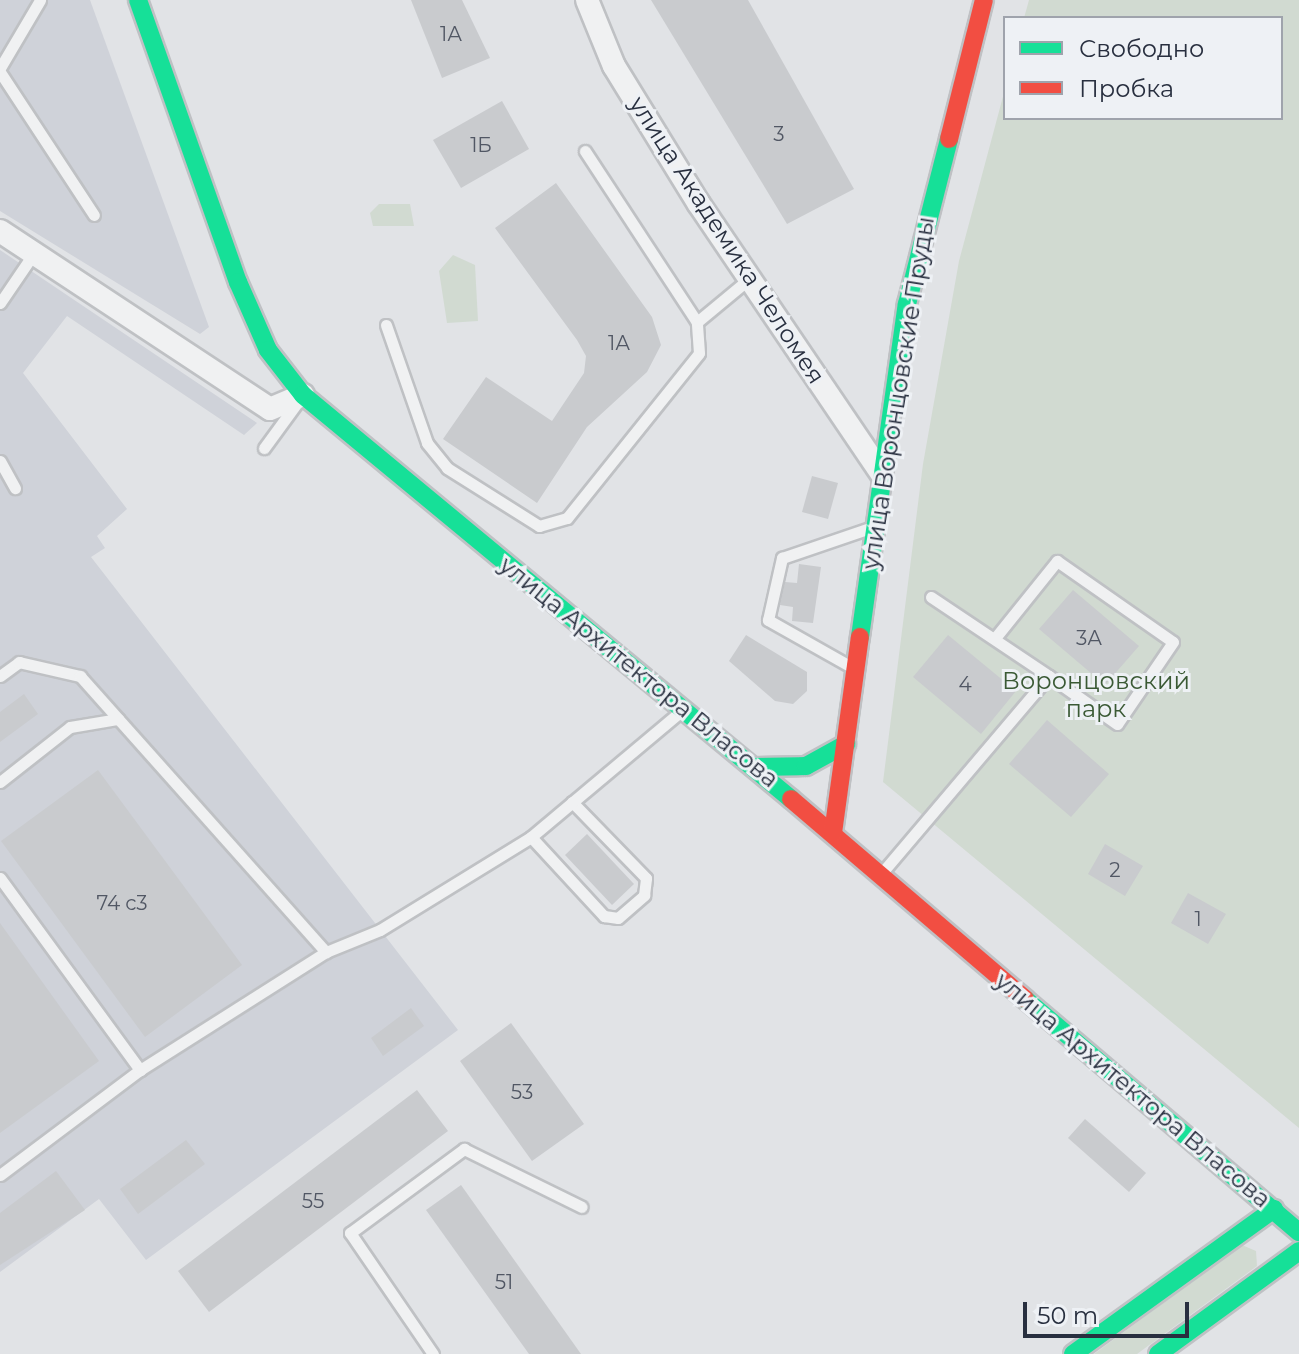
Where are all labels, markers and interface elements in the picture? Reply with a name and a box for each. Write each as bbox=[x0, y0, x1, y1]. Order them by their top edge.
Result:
legend bbox=[1003, 16, 1283, 120]
house number: 1А bbox=[440, 22, 462, 46]
text: Свободно bbox=[1079, 34, 1204, 63]
text: Пробка bbox=[1079, 74, 1174, 103]
street label: улица Академика Челомея bbox=[623, 91, 831, 389]
house number: 3 bbox=[773, 122, 785, 146]
house number: 1Б bbox=[470, 133, 492, 157]
street label: улица Воронцовские Пруды bbox=[856, 214, 940, 572]
house number: 1А bbox=[608, 331, 630, 355]
street label: улица Архитектора Власова bbox=[494, 551, 784, 793]
house number: 3А bbox=[1076, 626, 1102, 650]
park label: Воронцовский парк bbox=[1002, 667, 1190, 723]
house number: 4 bbox=[958, 672, 972, 696]
house number: 2 bbox=[1109, 858, 1121, 882]
house number: 74 с3 bbox=[96, 891, 148, 915]
house number: 1 bbox=[1194, 907, 1202, 931]
street label: улица Архитектора Власова bbox=[989, 966, 1277, 1214]
house number: 53 bbox=[511, 1080, 533, 1104]
house number: 55 bbox=[302, 1189, 324, 1213]
house number: 51 bbox=[495, 1270, 513, 1294]
scale bar bbox=[1027, 1286, 1193, 1336]
text: 50 m bbox=[1037, 1301, 1098, 1330]

